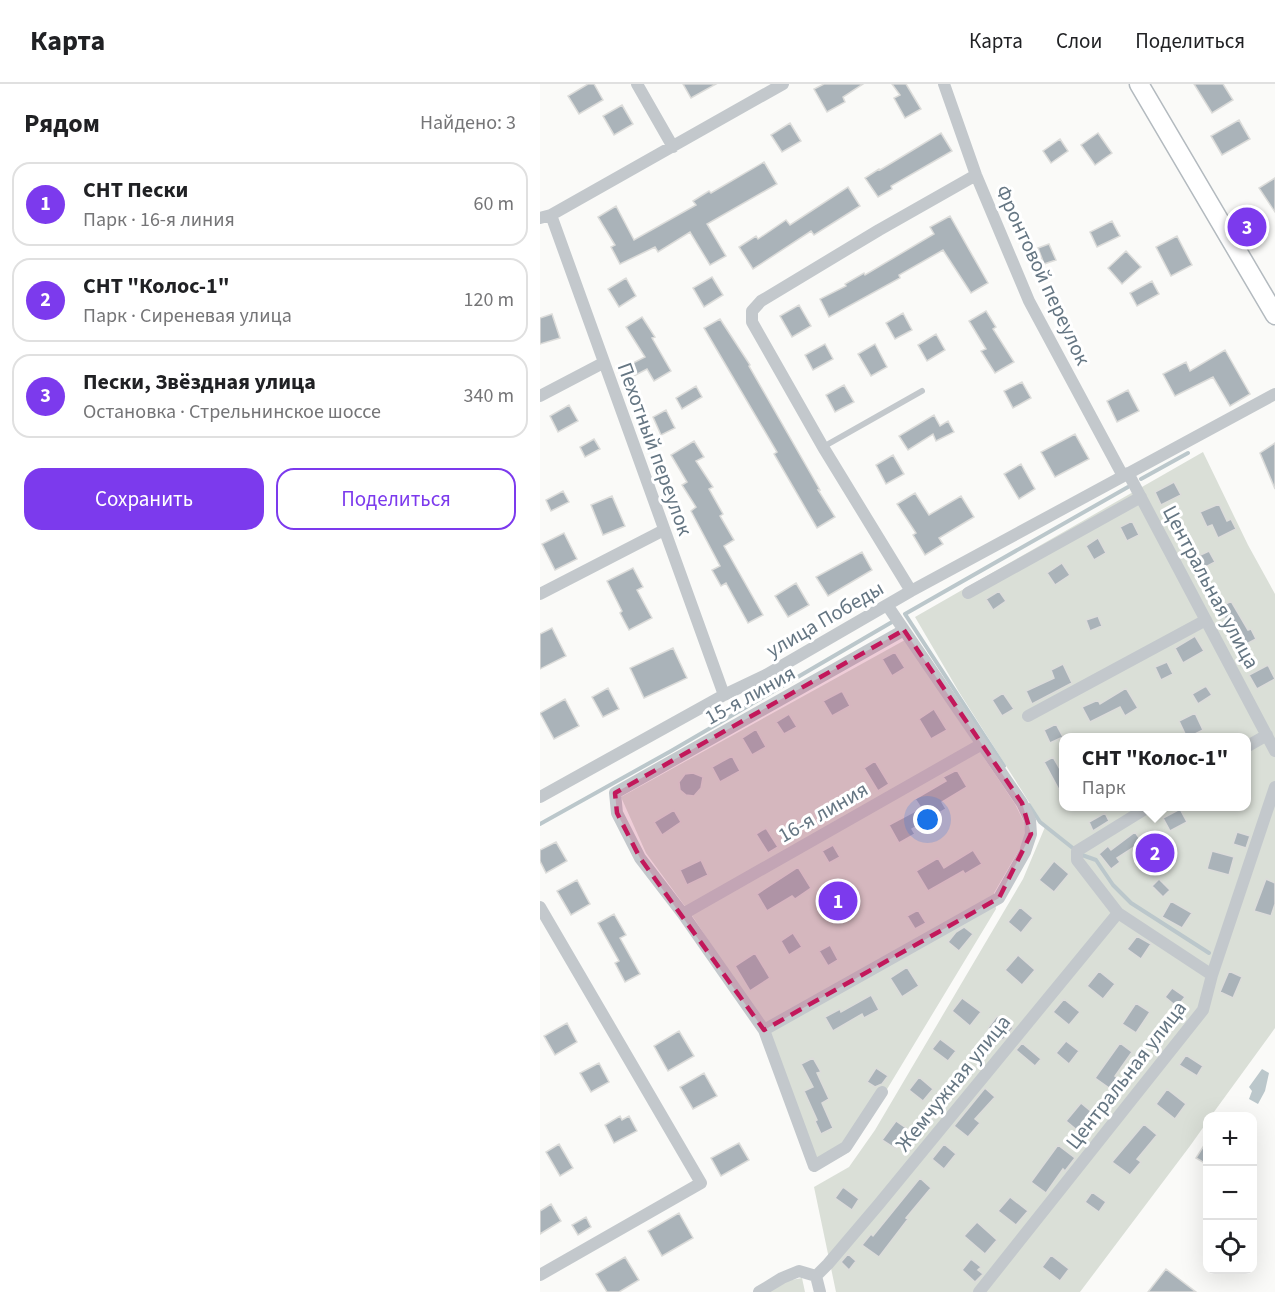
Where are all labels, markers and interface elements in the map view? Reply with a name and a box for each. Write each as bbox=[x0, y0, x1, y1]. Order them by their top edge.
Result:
text: Карта bbox=[30, 21, 105, 61]
text: Карта bbox=[969, 26, 1023, 56]
text: Слои bbox=[1056, 26, 1102, 56]
text: Поделиться bbox=[1135, 26, 1245, 56]
text: Рядом bbox=[24, 105, 100, 142]
text: Найдено: 3 bbox=[420, 109, 516, 137]
text: СНТ Пески bbox=[83, 174, 188, 206]
street label: Фронтовой переулок bbox=[988, 180, 1098, 371]
text: 1 bbox=[40, 190, 51, 218]
text: 60 m bbox=[474, 190, 514, 218]
pin: 3 bbox=[1228, 204, 1266, 250]
text: Парк · 16-я линия bbox=[83, 206, 235, 234]
text: СНТ "Колос-1" bbox=[83, 270, 230, 302]
text: 2 bbox=[40, 286, 51, 314]
text: 120 m bbox=[464, 286, 514, 314]
text: Парк · Сиреневая улица bbox=[83, 302, 292, 330]
street label: Пехотный переулок bbox=[610, 358, 700, 540]
text: Пески, Звёздная улица bbox=[83, 366, 316, 398]
text: 3 bbox=[40, 382, 51, 410]
text: 340 m bbox=[464, 382, 514, 410]
text: Остановка · Стрельнинское шоссе bbox=[83, 398, 381, 426]
button: Сохранить bbox=[24, 468, 264, 530]
button: Поделиться bbox=[276, 468, 516, 530]
street label: Центральная улица bbox=[1155, 500, 1267, 674]
street label: улица Победы bbox=[761, 573, 889, 665]
street label: 15-я линия bbox=[699, 658, 801, 732]
popup bbox=[1059, 733, 1251, 811]
text: СНТ "Колос-1" bbox=[1082, 742, 1228, 774]
street label: 16-я линия bbox=[772, 774, 874, 850]
text: Парк bbox=[1082, 774, 1126, 802]
your location bbox=[913, 805, 942, 834]
pin: 2 bbox=[1136, 830, 1174, 876]
pin: 1 bbox=[818, 878, 858, 924]
street label: Центральная улица bbox=[1058, 994, 1194, 1156]
street label: Жемчужная улица bbox=[888, 1008, 1018, 1158]
map controls bbox=[1203, 1112, 1257, 1274]
button: + bbox=[1203, 1112, 1257, 1166]
button: − bbox=[1203, 1166, 1257, 1220]
button: locate bbox=[1203, 1220, 1257, 1274]

